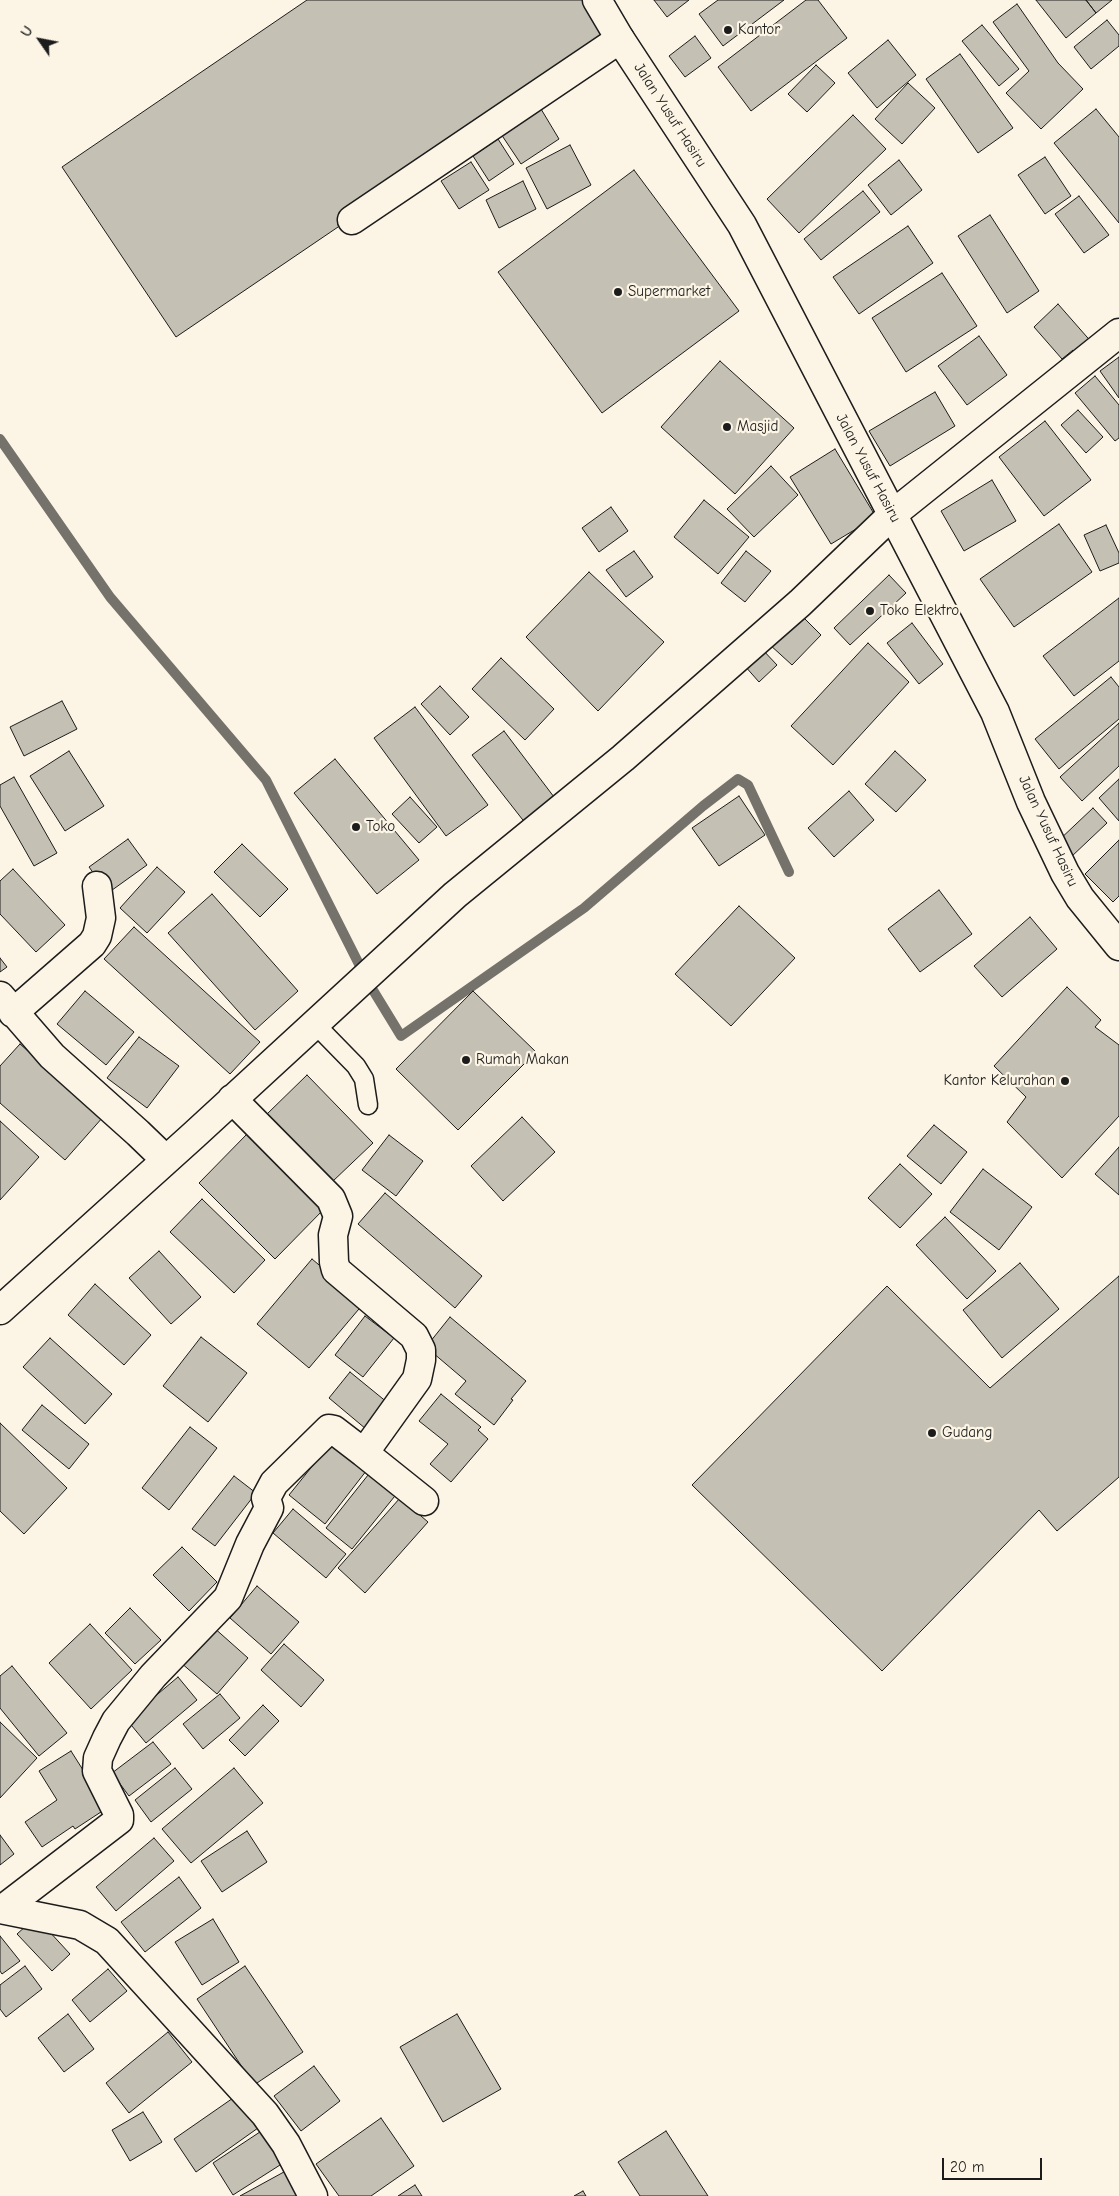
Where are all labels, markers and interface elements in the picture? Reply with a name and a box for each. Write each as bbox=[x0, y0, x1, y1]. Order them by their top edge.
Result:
north arrow bbox=[15, 15, 65, 65]
place label: Kantor bbox=[738, 21, 780, 39]
text: U bbox=[17, 23, 37, 40]
marker: Kantor bbox=[722, 24, 734, 36]
street label: Jalan Yusuf Hasiru bbox=[630, 60, 710, 170]
place label: Supermarket bbox=[628, 283, 710, 301]
marker: Supermarket bbox=[612, 286, 624, 298]
street label: Jalan Yusuf Hasiru bbox=[832, 411, 904, 525]
place label: Masjid bbox=[737, 418, 778, 436]
marker: Masjid bbox=[721, 421, 733, 433]
place label: Toko Elektro bbox=[880, 602, 959, 620]
marker: Toko Elektro bbox=[864, 605, 876, 617]
street label: Jalan Yusuf Hasiru bbox=[1014, 773, 1082, 889]
place label: Toko bbox=[366, 818, 395, 836]
marker: Toko bbox=[350, 821, 362, 833]
place label: Rumah Makan bbox=[476, 1051, 569, 1069]
marker: Rumah Makan bbox=[460, 1054, 472, 1066]
place label: Kantor Kelurahan bbox=[943, 1072, 1055, 1090]
marker: Kantor Kelurahan bbox=[1059, 1075, 1071, 1087]
place label: Gudang bbox=[942, 1424, 992, 1442]
marker: Gudang bbox=[926, 1427, 938, 1439]
scale bar bbox=[944, 2148, 1044, 2180]
text: 20 m bbox=[950, 2158, 984, 2176]

